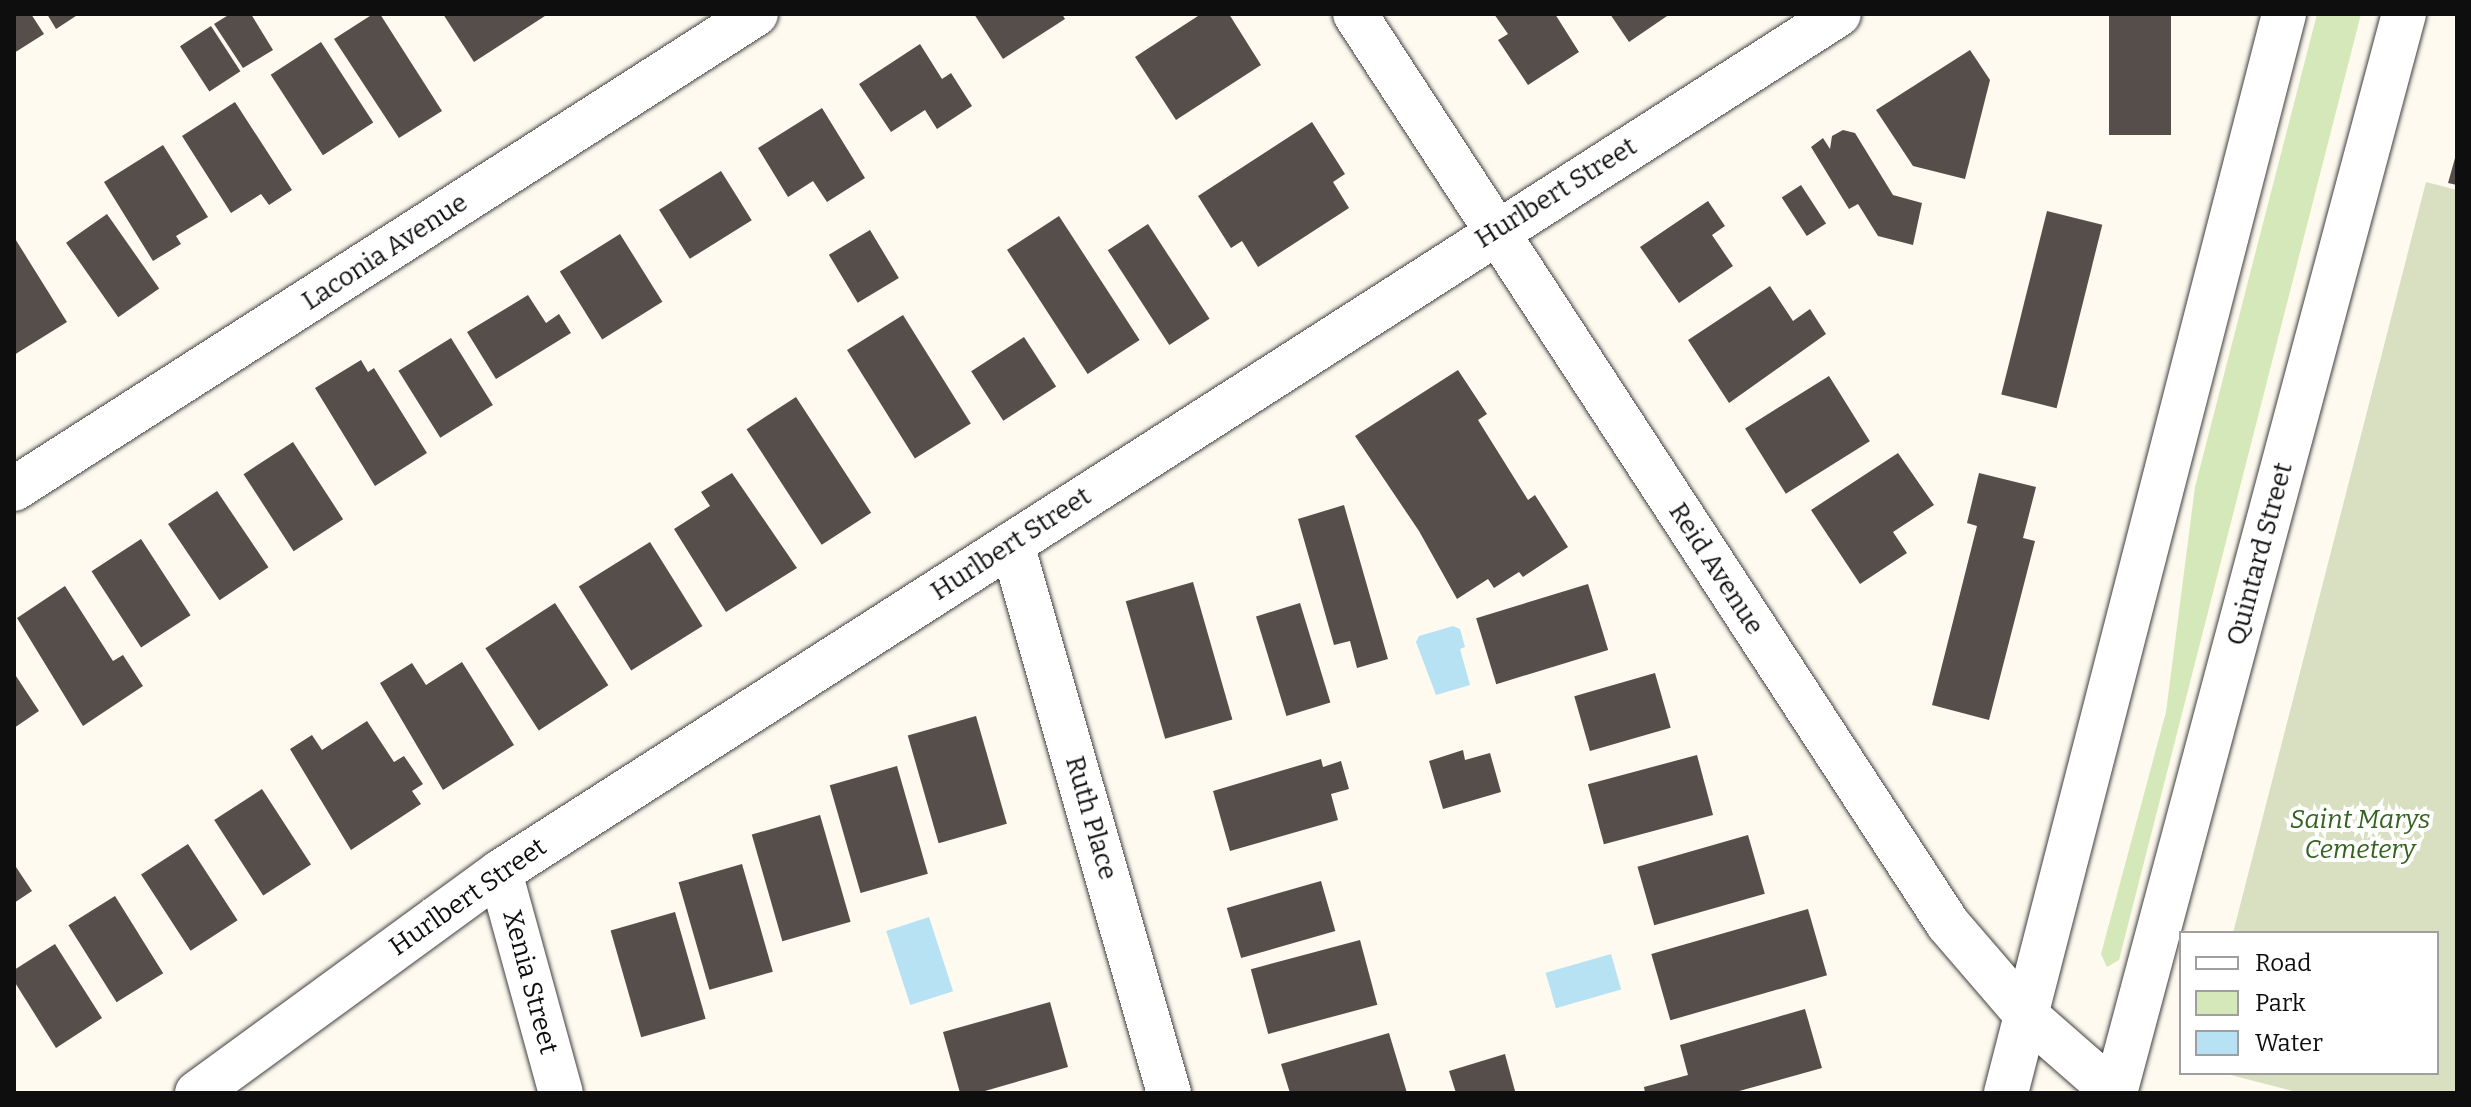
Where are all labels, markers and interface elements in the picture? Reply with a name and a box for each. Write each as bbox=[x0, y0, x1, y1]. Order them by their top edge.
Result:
street label: Hurlbert Street bbox=[1470, 131, 1642, 255]
street label: Laconia Avenue bbox=[297, 187, 473, 317]
street label: Quintard Street bbox=[2221, 459, 2299, 649]
street label: Hurlbert Street bbox=[925, 481, 1097, 607]
street label: Reid Avenue bbox=[1662, 497, 1770, 641]
street label: Ruth Place bbox=[1059, 753, 1123, 883]
park label: Saint Marys Cemetery bbox=[2290, 804, 2430, 866]
street label: Hurlbert Street bbox=[384, 831, 552, 963]
street label: Xenia Street bbox=[496, 907, 564, 1057]
legend bbox=[2179, 931, 2439, 1075]
text: Road bbox=[2255, 949, 2311, 977]
text: Park bbox=[2255, 989, 2306, 1017]
text: Water bbox=[2255, 1029, 2323, 1057]

